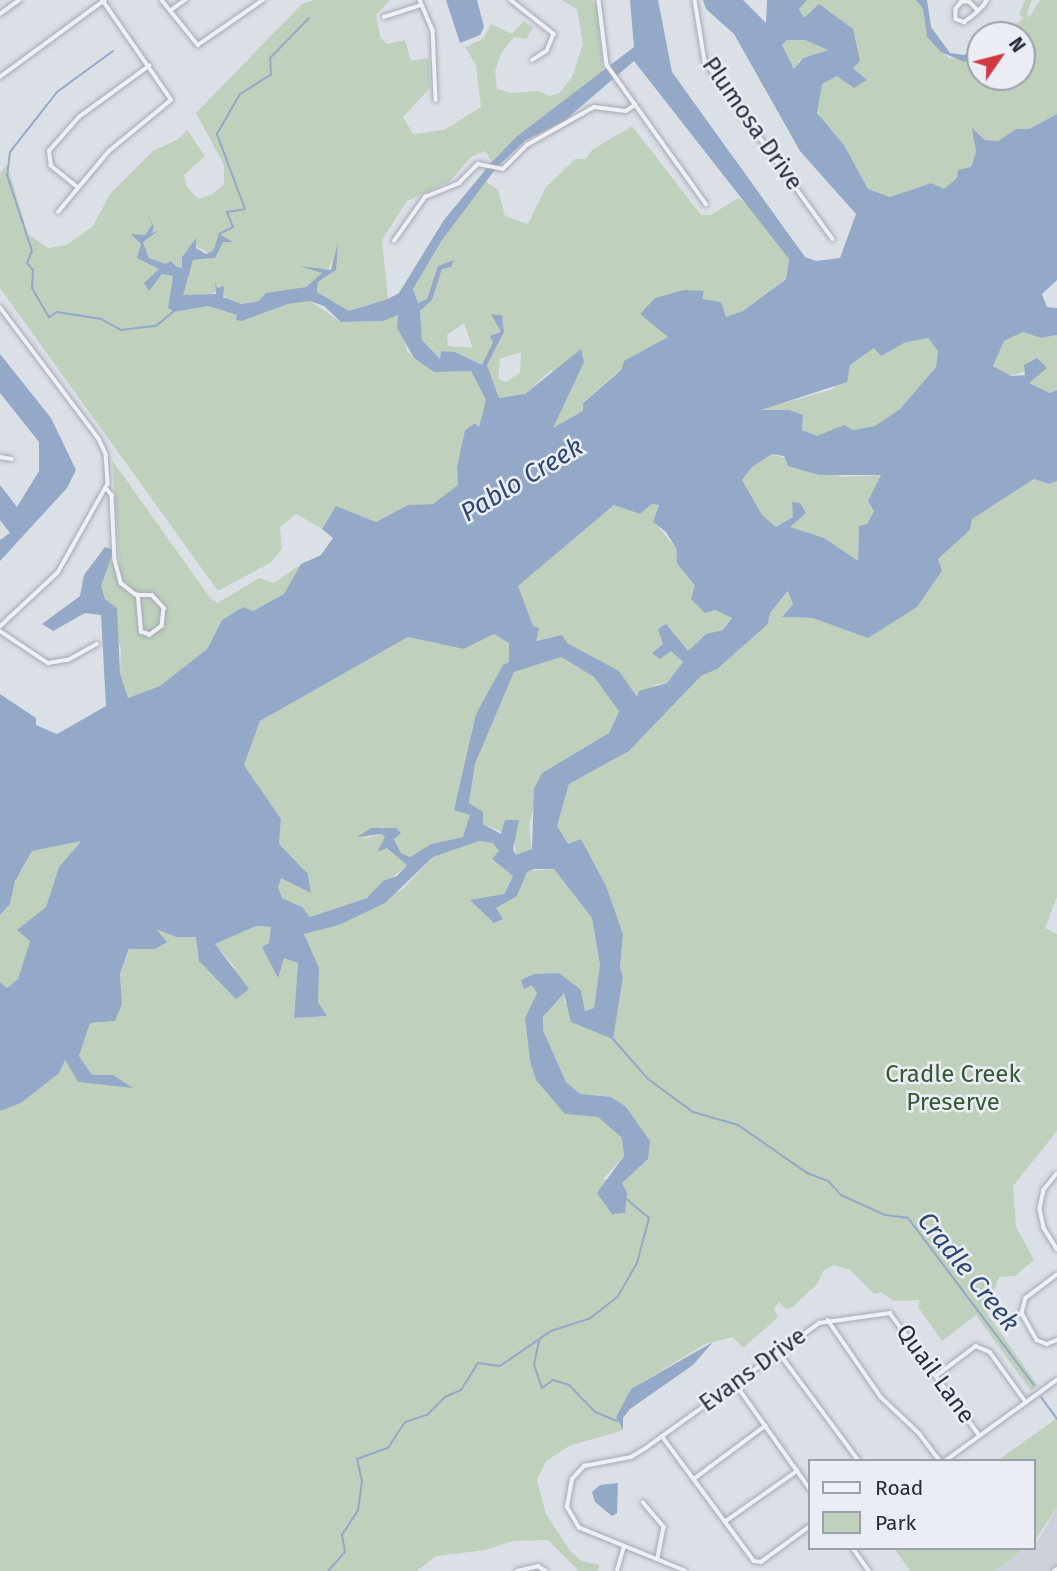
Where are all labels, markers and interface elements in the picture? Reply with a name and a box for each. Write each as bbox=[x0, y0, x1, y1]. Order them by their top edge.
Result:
north arrow bbox=[966, 21, 1036, 91]
text: N bbox=[1004, 33, 1030, 57]
street label: Plumosa Drive bbox=[695, 52, 809, 196]
water label: Pablo Creek bbox=[455, 431, 589, 529]
park label: Cradle Creek Preserve bbox=[885, 1061, 1021, 1117]
water label: Cradle Creek bbox=[910, 1206, 1026, 1338]
street label: Quail Lane bbox=[889, 1319, 981, 1429]
street label: Evans Drive bbox=[694, 1322, 812, 1418]
legend bbox=[808, 1459, 1036, 1550]
text: Road bbox=[875, 1475, 923, 1501]
text: Park bbox=[875, 1510, 916, 1536]

